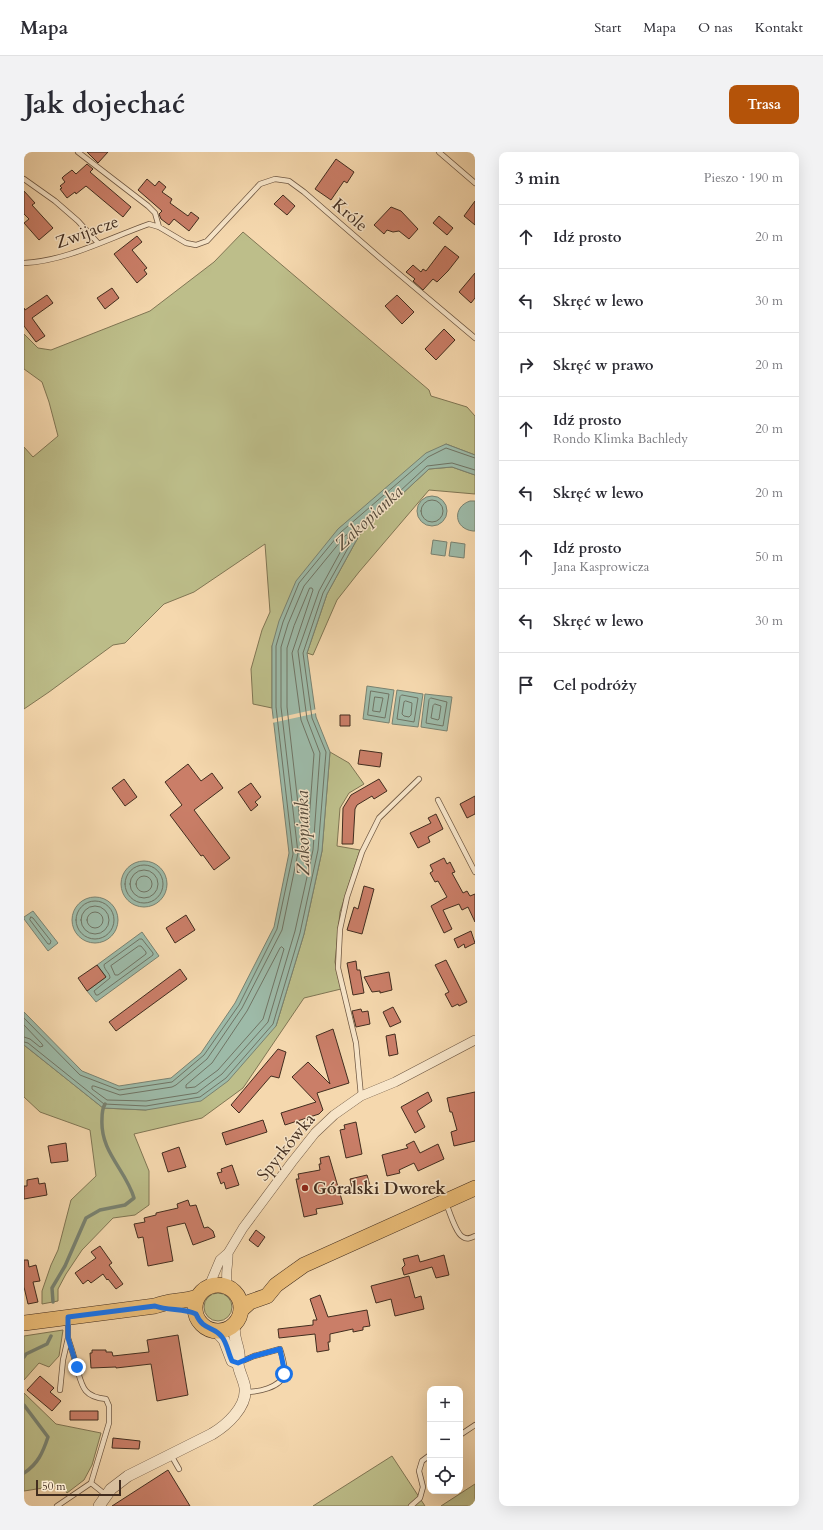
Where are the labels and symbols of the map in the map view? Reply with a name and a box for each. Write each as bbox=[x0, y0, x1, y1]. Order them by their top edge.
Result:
street label: Króle bbox=[327, 193, 373, 237]
street label: Zwijacze bbox=[52, 210, 122, 254]
water label: Zakopianka bbox=[329, 480, 409, 556]
water label: Zakopianka bbox=[290, 790, 316, 876]
street label: Spyrkówka bbox=[252, 1108, 321, 1186]
place label: Góralski Dworek bbox=[313, 1177, 446, 1200]
marker: Góralski Dworek bbox=[300, 1183, 310, 1193]
route end bbox=[68, 1358, 86, 1376]
route start bbox=[275, 1365, 293, 1383]
scale bar bbox=[36, 1478, 121, 1497]

